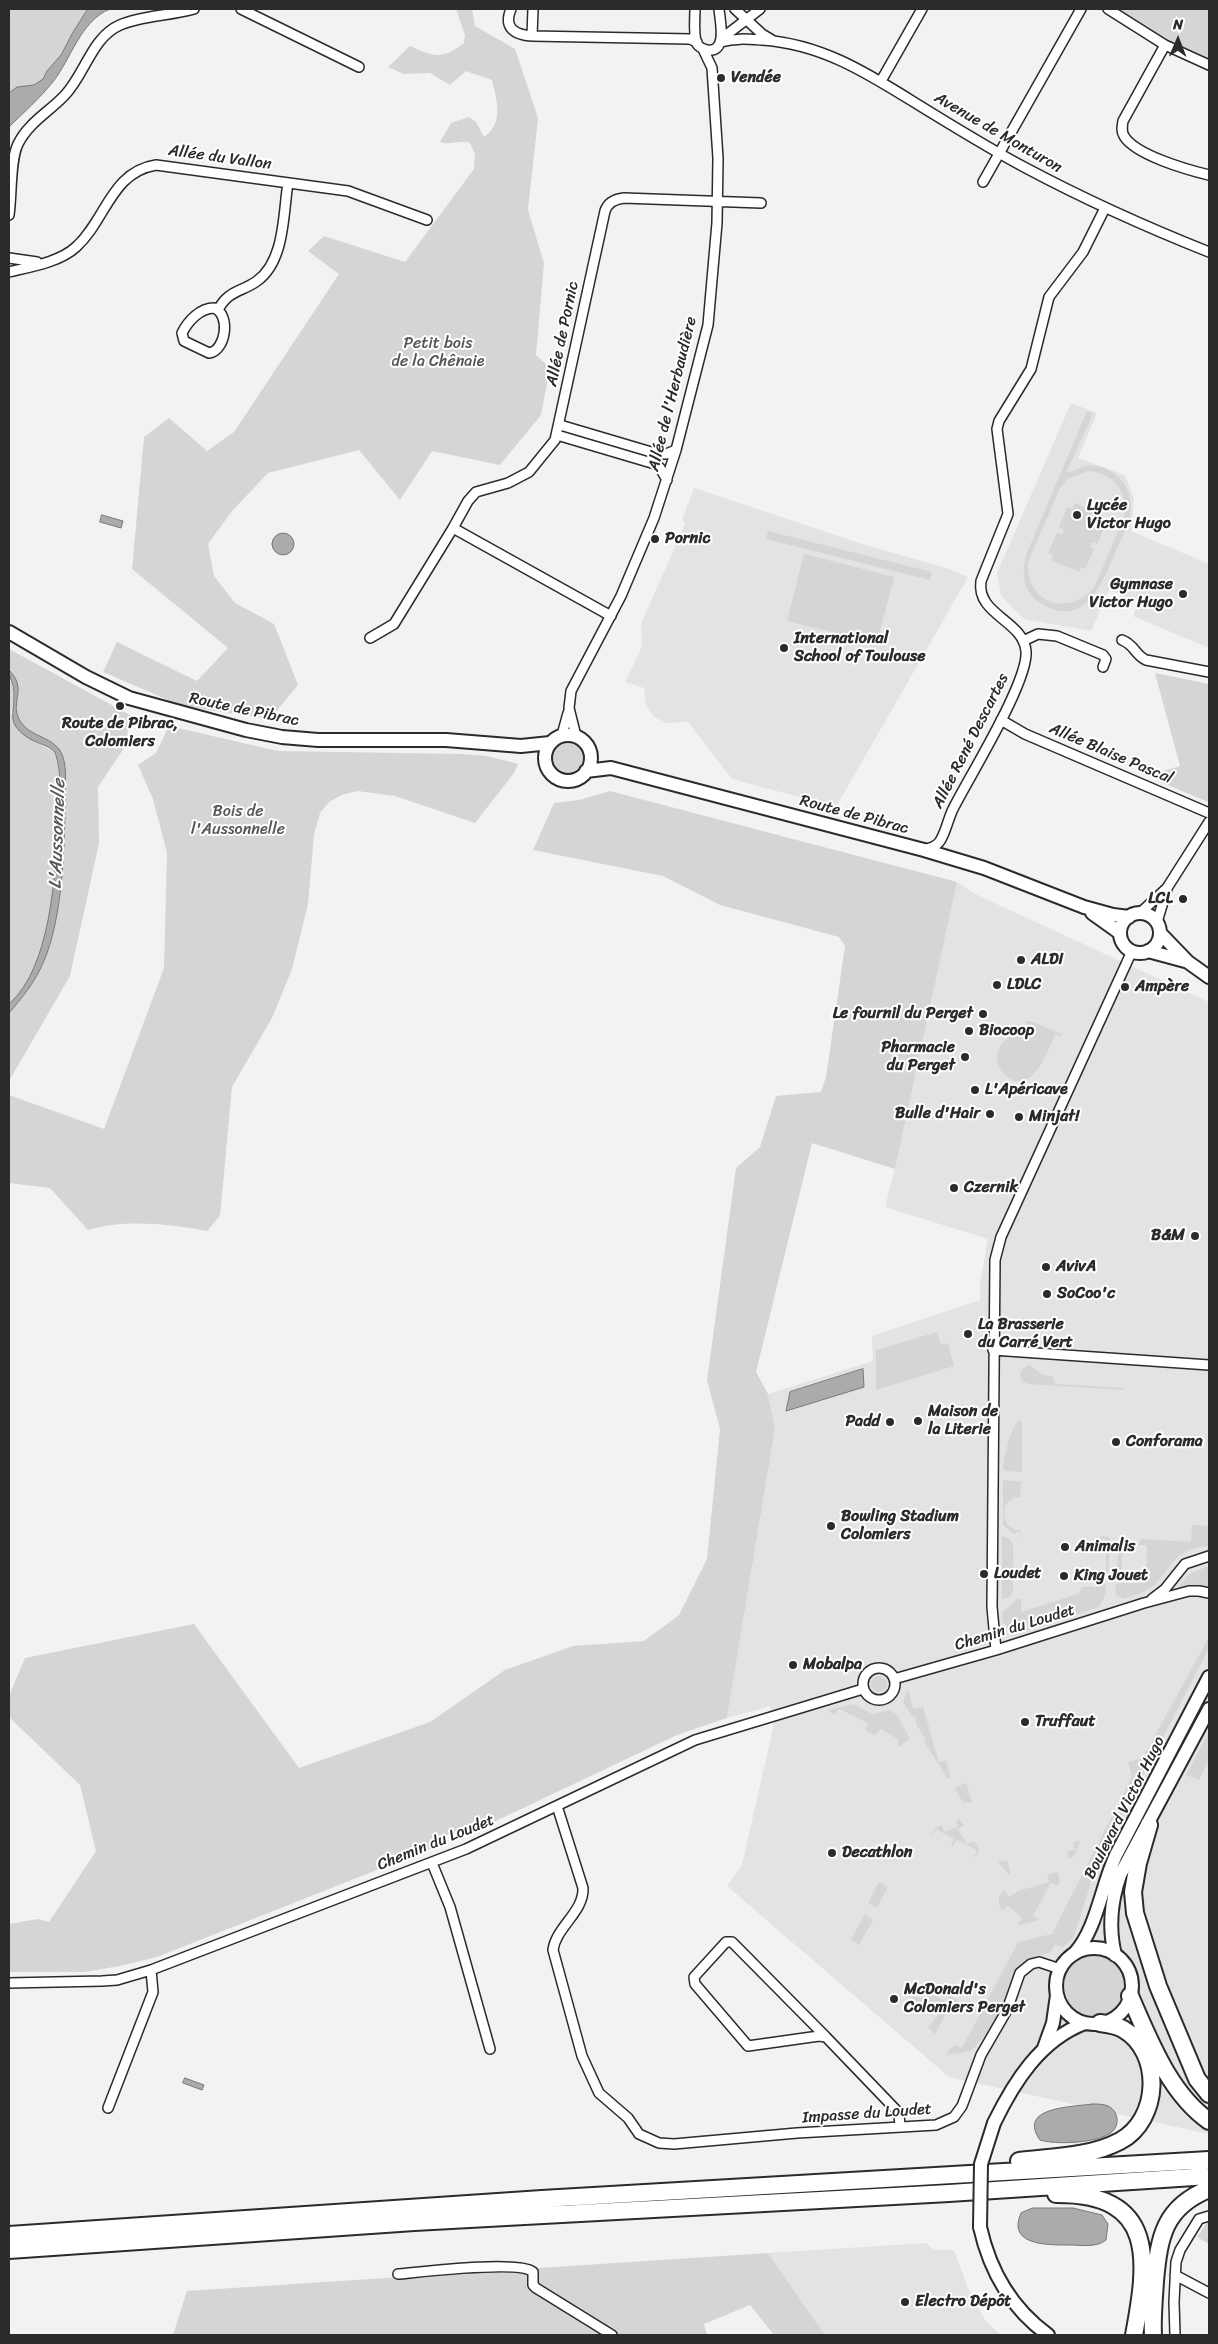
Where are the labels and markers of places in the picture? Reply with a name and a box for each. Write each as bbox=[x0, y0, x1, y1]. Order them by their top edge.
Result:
place label: Vendée bbox=[731, 68, 781, 88]
marker: Vendée bbox=[715, 72, 727, 84]
place label: Lycée Victor Hugo bbox=[1087, 496, 1171, 534]
marker: Lycée Victor Hugo bbox=[1071, 509, 1083, 521]
place label: Pornic bbox=[665, 529, 710, 549]
marker: Pornic bbox=[649, 533, 661, 545]
place label: Gymnase Victor Hugo bbox=[1089, 575, 1173, 613]
marker: Gymnase Victor Hugo bbox=[1177, 588, 1189, 600]
place label: International School of Toulouse bbox=[794, 629, 926, 667]
marker: International School of Toulouse bbox=[778, 642, 790, 654]
marker: Route de Pibrac, Colomiers bbox=[114, 700, 126, 712]
place label: Route de Pibrac, Colomiers bbox=[62, 714, 178, 752]
place label: LCL bbox=[1148, 889, 1173, 909]
marker: LCL bbox=[1177, 893, 1189, 905]
place label: ALDI bbox=[1031, 950, 1063, 970]
marker: ALDI bbox=[1015, 954, 1027, 966]
place label: LDLC bbox=[1007, 975, 1041, 995]
place label: Ampère bbox=[1135, 977, 1189, 997]
marker: LDLC bbox=[991, 979, 1003, 991]
marker: Ampère bbox=[1119, 981, 1131, 993]
place label: Le fournil du Perget bbox=[833, 1004, 973, 1024]
marker: Le fournil du Perget bbox=[977, 1008, 989, 1020]
place label: Biocoop bbox=[979, 1021, 1034, 1041]
marker: Biocoop bbox=[963, 1025, 975, 1037]
place label: Pharmacie du Perget bbox=[881, 1038, 955, 1076]
marker: Pharmacie du Perget bbox=[959, 1051, 971, 1063]
place label: L'Apéricave bbox=[985, 1080, 1068, 1100]
marker: L'Apéricave bbox=[969, 1084, 981, 1096]
place label: Bulle d'Hair bbox=[895, 1104, 980, 1124]
place label: Minjat! bbox=[1029, 1107, 1079, 1127]
marker: Bulle d'Hair bbox=[984, 1108, 996, 1120]
marker: Minjat! bbox=[1013, 1111, 1025, 1123]
place label: Czernik bbox=[964, 1178, 1018, 1198]
marker: Czernik bbox=[948, 1182, 960, 1194]
place label: B&M bbox=[1151, 1226, 1185, 1246]
marker: B&M bbox=[1189, 1230, 1201, 1242]
place label: AvivA bbox=[1056, 1257, 1096, 1277]
marker: AvivA bbox=[1040, 1261, 1052, 1273]
place label: SoCoo'c bbox=[1057, 1284, 1115, 1304]
marker: SoCoo'c bbox=[1041, 1288, 1053, 1300]
place label: La Brasserie du Carré Vert bbox=[978, 1315, 1073, 1353]
marker: La Brasserie du Carré Vert bbox=[962, 1328, 974, 1340]
place label: Maison de la Literie bbox=[928, 1402, 998, 1440]
place label: Padd bbox=[845, 1412, 880, 1432]
marker: Maison de la Literie bbox=[912, 1415, 924, 1427]
marker: Padd bbox=[884, 1416, 896, 1428]
place label: Conforama bbox=[1126, 1432, 1203, 1452]
marker: Conforama bbox=[1110, 1436, 1122, 1448]
place label: Bowling Stadium Colomiers bbox=[841, 1507, 959, 1545]
marker: Bowling Stadium Colomiers bbox=[825, 1520, 837, 1532]
place label: Animalis bbox=[1075, 1537, 1135, 1557]
marker: Animalis bbox=[1059, 1541, 1071, 1553]
place label: Loudet bbox=[994, 1564, 1041, 1584]
place label: King Jouet bbox=[1074, 1566, 1148, 1586]
marker: Loudet bbox=[978, 1568, 990, 1580]
marker: King Jouet bbox=[1058, 1570, 1070, 1582]
place label: Mobalpa bbox=[803, 1655, 862, 1675]
marker: Mobalpa bbox=[787, 1659, 799, 1671]
place label: Truffaut bbox=[1035, 1712, 1095, 1732]
marker: Truffaut bbox=[1019, 1716, 1031, 1728]
place label: Decathlon bbox=[842, 1843, 912, 1863]
marker: Decathlon bbox=[826, 1847, 838, 1859]
place label: McDonald's Colomiers Perget bbox=[904, 1980, 1025, 2018]
marker: McDonald's Colomiers Perget bbox=[888, 1993, 900, 2005]
place label: Electro Dépôt bbox=[915, 2292, 1011, 2312]
marker: Electro Dépôt bbox=[899, 2296, 911, 2308]

